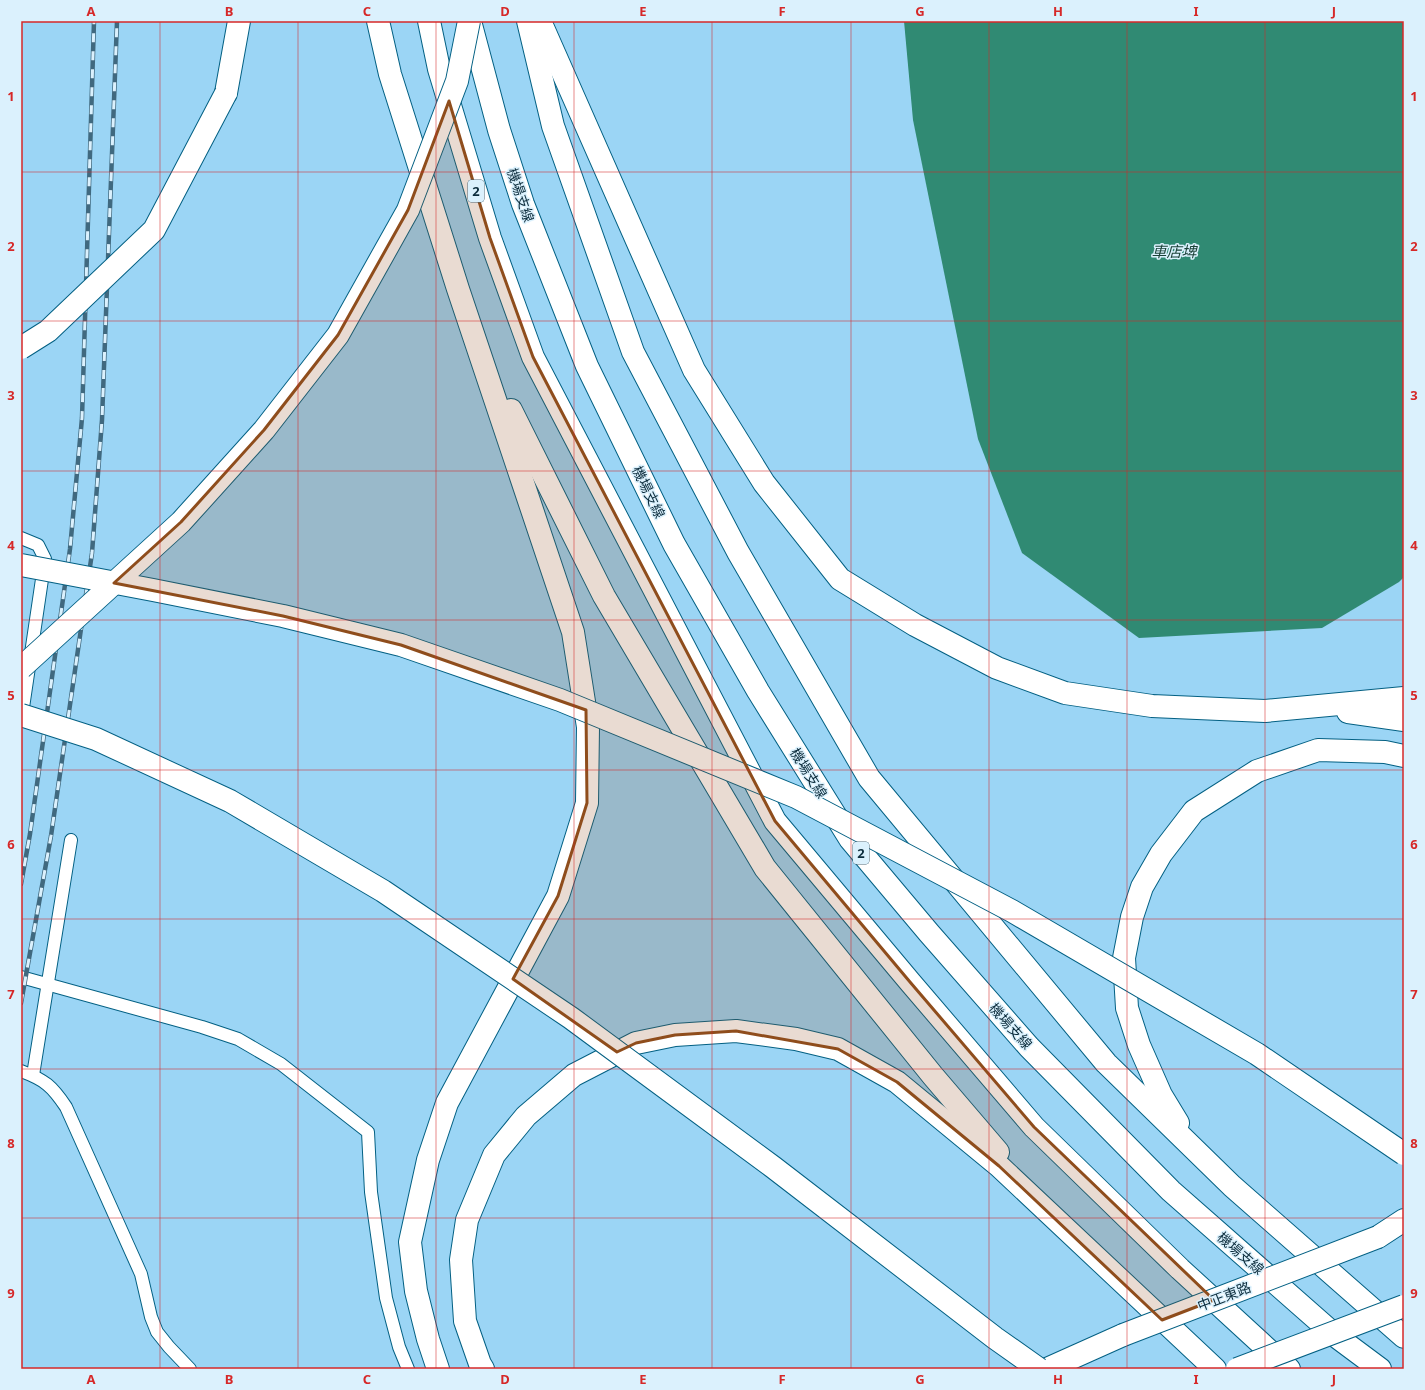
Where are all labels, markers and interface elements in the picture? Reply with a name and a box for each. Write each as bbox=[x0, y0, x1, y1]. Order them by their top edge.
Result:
text: A bbox=[87, 2, 96, 20]
text: B bbox=[225, 2, 233, 20]
text: C bbox=[363, 2, 371, 20]
text: D bbox=[500, 2, 510, 20]
text: E bbox=[639, 2, 647, 20]
text: F bbox=[778, 2, 786, 20]
text: G bbox=[915, 2, 925, 20]
text: H bbox=[1053, 2, 1063, 20]
text: I bbox=[1193, 2, 1199, 20]
text: J bbox=[1331, 2, 1336, 20]
text: 1 bbox=[7, 87, 15, 105]
text: 1 bbox=[1410, 87, 1418, 105]
street label: 機場支線 bbox=[503, 165, 539, 225]
road number: 2 bbox=[468, 180, 484, 202]
text: 2 bbox=[7, 237, 15, 255]
text: 2 bbox=[1410, 237, 1418, 255]
water label: 車店埤 bbox=[1151, 241, 1198, 261]
text: 3 bbox=[7, 386, 15, 404]
text: 3 bbox=[1410, 386, 1418, 404]
street label: 機場支線 bbox=[628, 463, 670, 521]
text: 4 bbox=[7, 536, 15, 554]
text: 4 bbox=[1410, 536, 1418, 554]
text: 5 bbox=[7, 686, 15, 704]
text: 5 bbox=[1410, 686, 1418, 704]
street label: 機場支線 bbox=[786, 744, 832, 802]
text: 6 bbox=[7, 835, 15, 853]
text: 6 bbox=[1410, 835, 1418, 853]
road number: 2 bbox=[853, 842, 869, 864]
text: 7 bbox=[7, 985, 15, 1003]
text: 7 bbox=[1410, 985, 1418, 1003]
street label: 機場支線 bbox=[985, 999, 1037, 1053]
text: 8 bbox=[7, 1134, 15, 1152]
text: 8 bbox=[1410, 1134, 1418, 1152]
street label: 機場支線 bbox=[1214, 1227, 1268, 1279]
street label: 中正東路 bbox=[1194, 1277, 1254, 1315]
text: 9 bbox=[7, 1284, 15, 1302]
text: 9 bbox=[1410, 1284, 1418, 1302]
text: A bbox=[87, 1370, 96, 1388]
text: B bbox=[225, 1370, 233, 1388]
text: C bbox=[363, 1370, 371, 1388]
text: D bbox=[500, 1370, 510, 1388]
text: E bbox=[639, 1370, 647, 1388]
text: F bbox=[778, 1370, 786, 1388]
text: G bbox=[915, 1370, 925, 1388]
text: H bbox=[1053, 1370, 1063, 1388]
text: I bbox=[1193, 1370, 1199, 1388]
text: J bbox=[1331, 1370, 1336, 1388]

